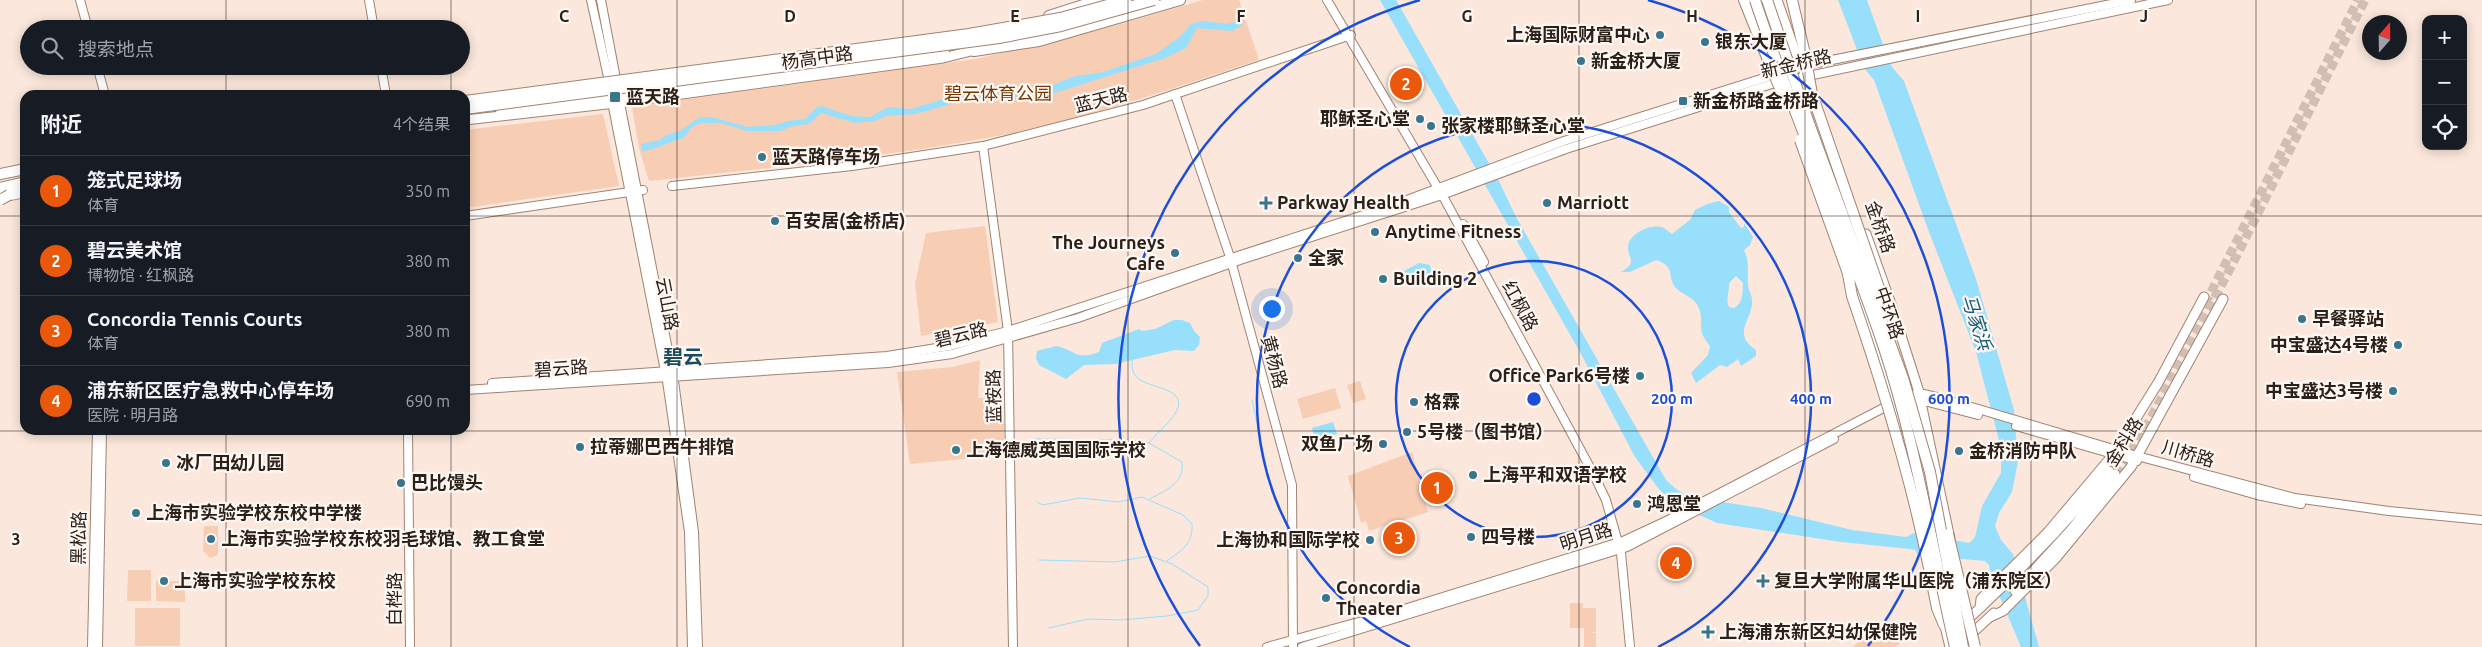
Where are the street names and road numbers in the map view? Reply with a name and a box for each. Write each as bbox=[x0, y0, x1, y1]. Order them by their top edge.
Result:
street label: 杨高中路 bbox=[780, 42, 854, 72]
street label: 新金桥路 bbox=[1758, 45, 1833, 81]
street label: 蓝天路 bbox=[1072, 83, 1129, 115]
street label: 金桥路 bbox=[1862, 198, 1900, 255]
street label: 云山路 bbox=[653, 275, 683, 332]
street label: 红枫路 bbox=[1499, 277, 1543, 334]
street label: 中环路 bbox=[1872, 284, 1908, 341]
street label: 碧云路 bbox=[932, 318, 989, 350]
street label: 黄杨路 bbox=[1258, 333, 1292, 390]
street label: 碧云路 bbox=[533, 356, 589, 380]
street label: 蓝桉路 bbox=[983, 369, 1003, 423]
street label: 金科路 bbox=[2100, 413, 2146, 470]
street label: 川桥路 bbox=[2160, 436, 2217, 470]
street label: 黑松路 bbox=[68, 511, 88, 565]
street label: 明月路 bbox=[1557, 518, 1614, 554]
street label: 白桦路 bbox=[384, 572, 404, 626]

